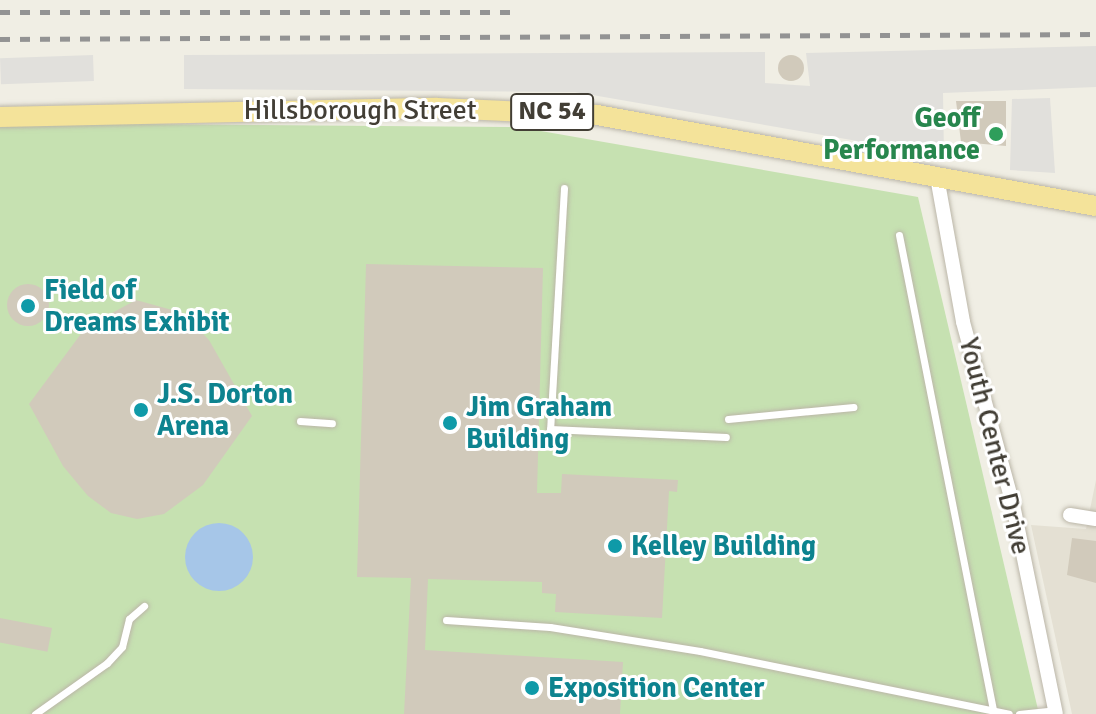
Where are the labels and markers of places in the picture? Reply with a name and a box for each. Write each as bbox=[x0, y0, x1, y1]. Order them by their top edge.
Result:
place label: Geoff Performance bbox=[823, 101, 980, 167]
marker: Geoff Performance bbox=[987, 125, 1005, 143]
place label: Field of Dreams Exhibit bbox=[44, 273, 230, 339]
marker: Field of Dreams Exhibit bbox=[19, 297, 37, 315]
place label: J.S. Dorton Arena bbox=[157, 377, 293, 443]
place label: Jim Graham Building bbox=[466, 390, 612, 456]
marker: J.S. Dorton Arena bbox=[132, 401, 150, 419]
marker: Jim Graham Building bbox=[441, 414, 459, 432]
place label: Kelley Building bbox=[631, 529, 816, 563]
marker: Kelley Building bbox=[606, 537, 624, 555]
place label: Exposition Center bbox=[548, 671, 764, 705]
marker: Exposition Center bbox=[523, 679, 541, 697]

